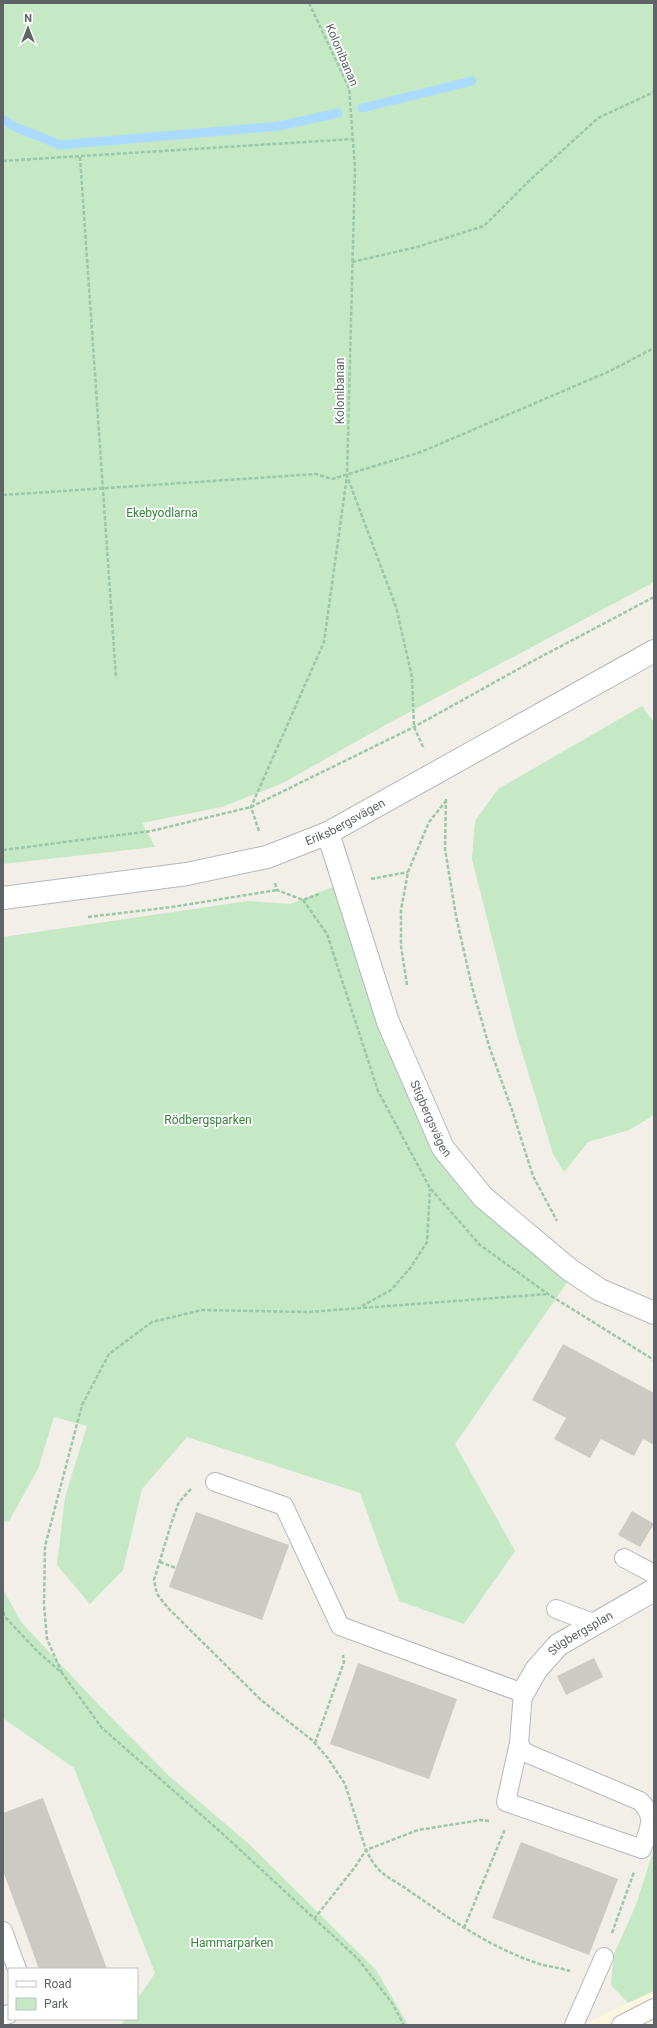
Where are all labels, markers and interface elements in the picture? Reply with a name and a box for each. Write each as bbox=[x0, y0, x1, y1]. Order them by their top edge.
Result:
north arrow bbox=[8, 8, 48, 48]
text: N bbox=[24, 12, 32, 25]
street label: Kolonibanan bbox=[323, 22, 361, 88]
street label: Kolonibanan bbox=[333, 358, 347, 424]
park label: Ekebyodlarna bbox=[126, 506, 198, 520]
street label: Eriksbergsvägen bbox=[303, 796, 387, 848]
street label: Stigbergsvägen bbox=[407, 1078, 455, 1160]
park label: Rödbergsparken bbox=[164, 1113, 252, 1127]
street label: Stigbergsplan bbox=[545, 1608, 615, 1658]
park label: Hammarparken bbox=[190, 1936, 274, 1950]
legend bbox=[8, 1968, 138, 2020]
text: Road bbox=[44, 1977, 72, 1991]
text: Park bbox=[44, 1997, 69, 2011]

